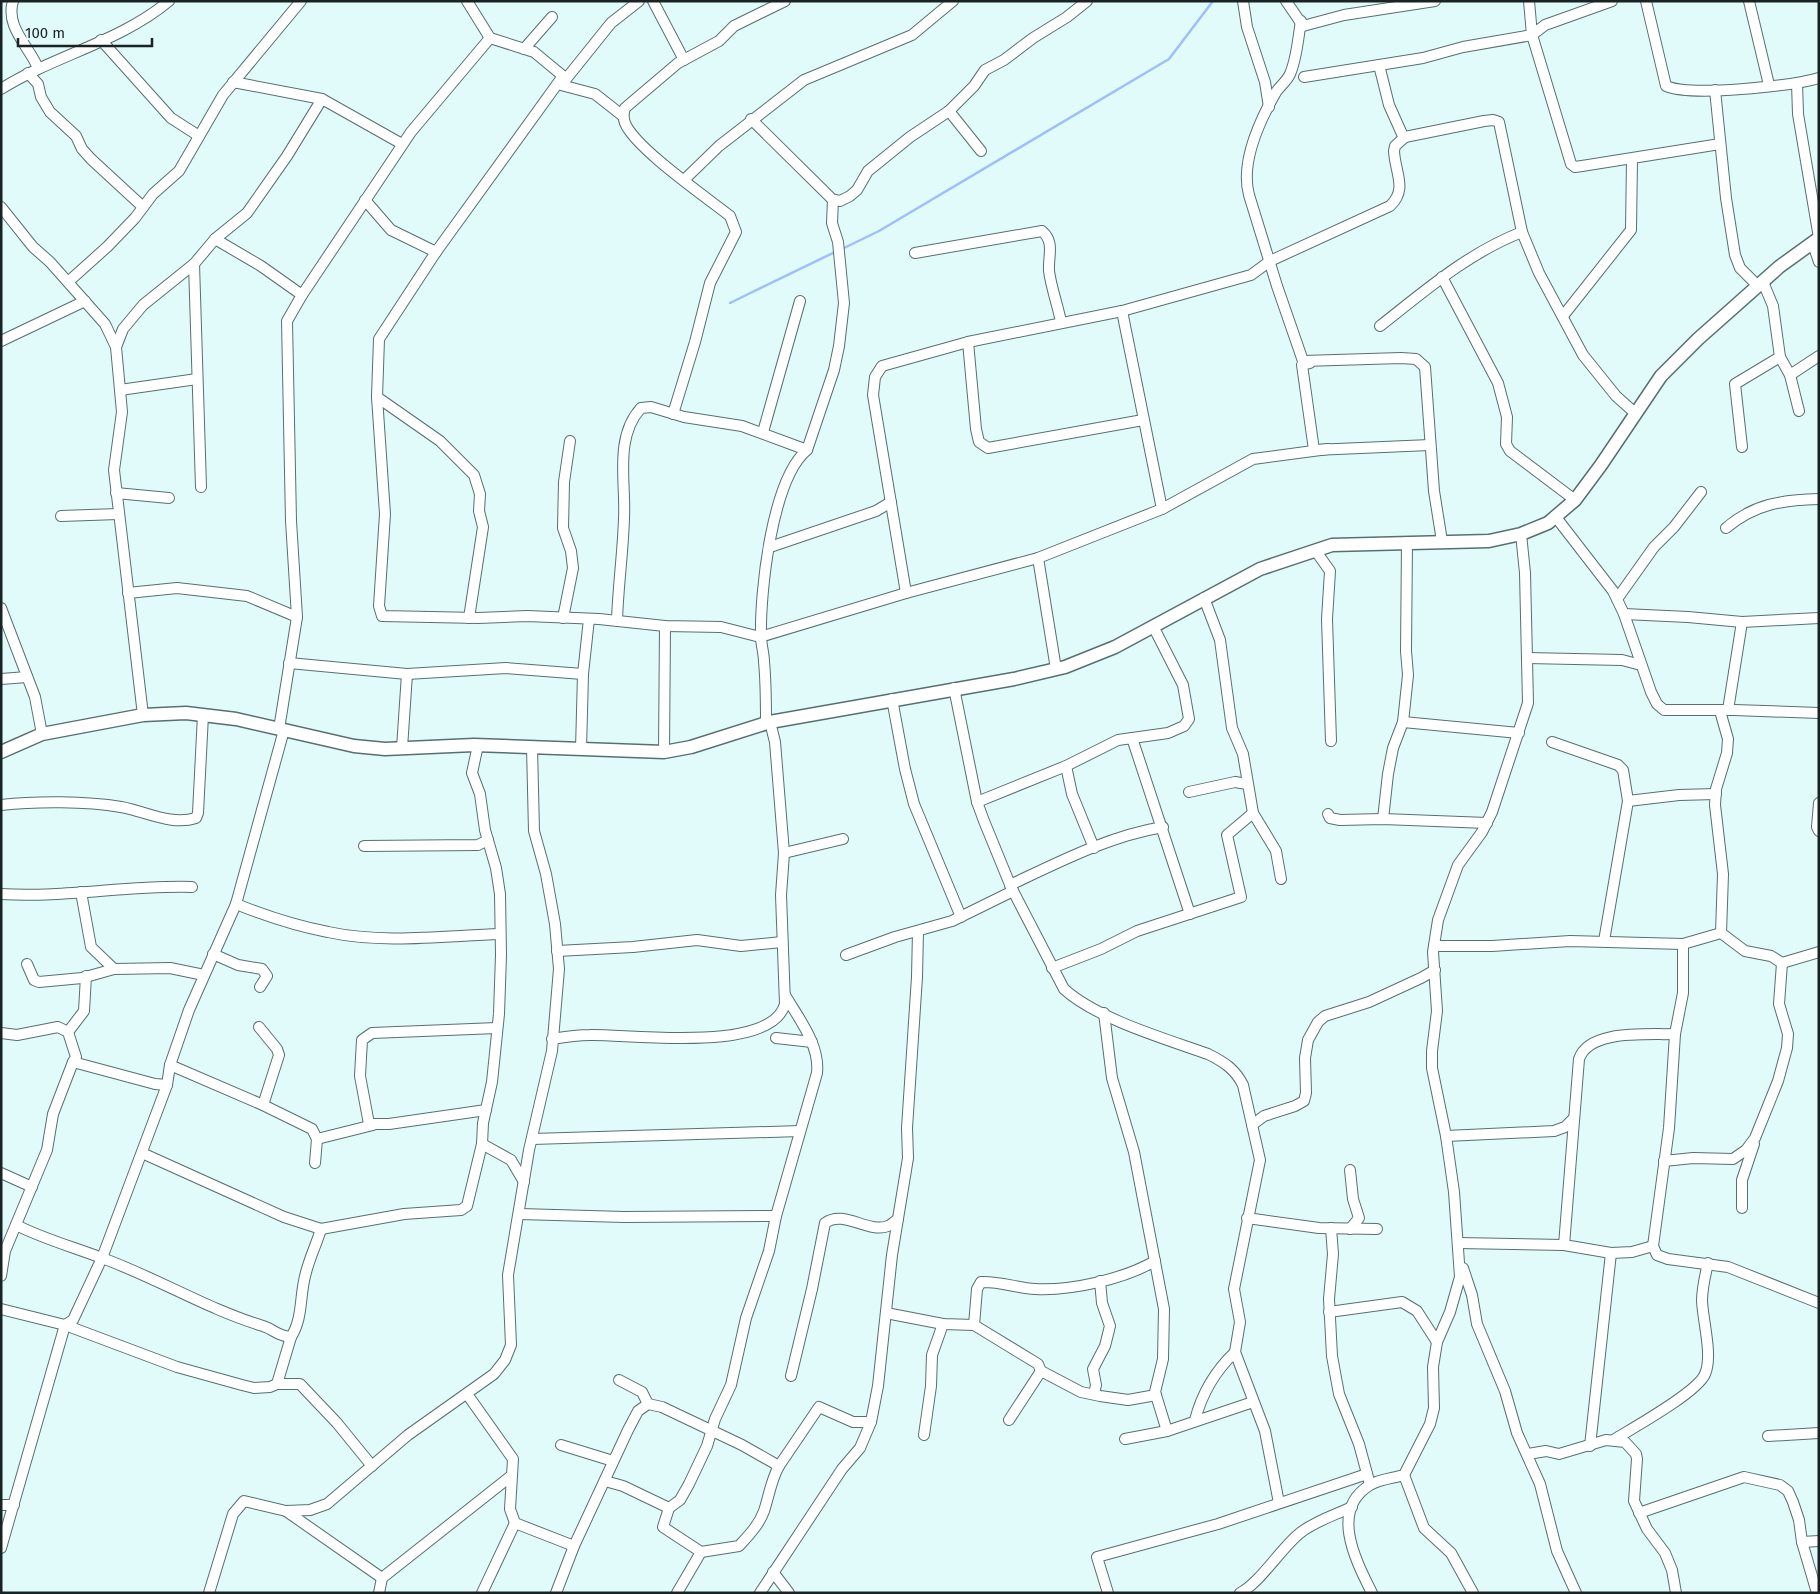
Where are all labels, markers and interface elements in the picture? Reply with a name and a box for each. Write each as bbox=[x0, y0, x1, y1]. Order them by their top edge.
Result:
scale bar bbox=[18, 15, 151, 47]
text: 100 m bbox=[25, 24, 65, 42]

